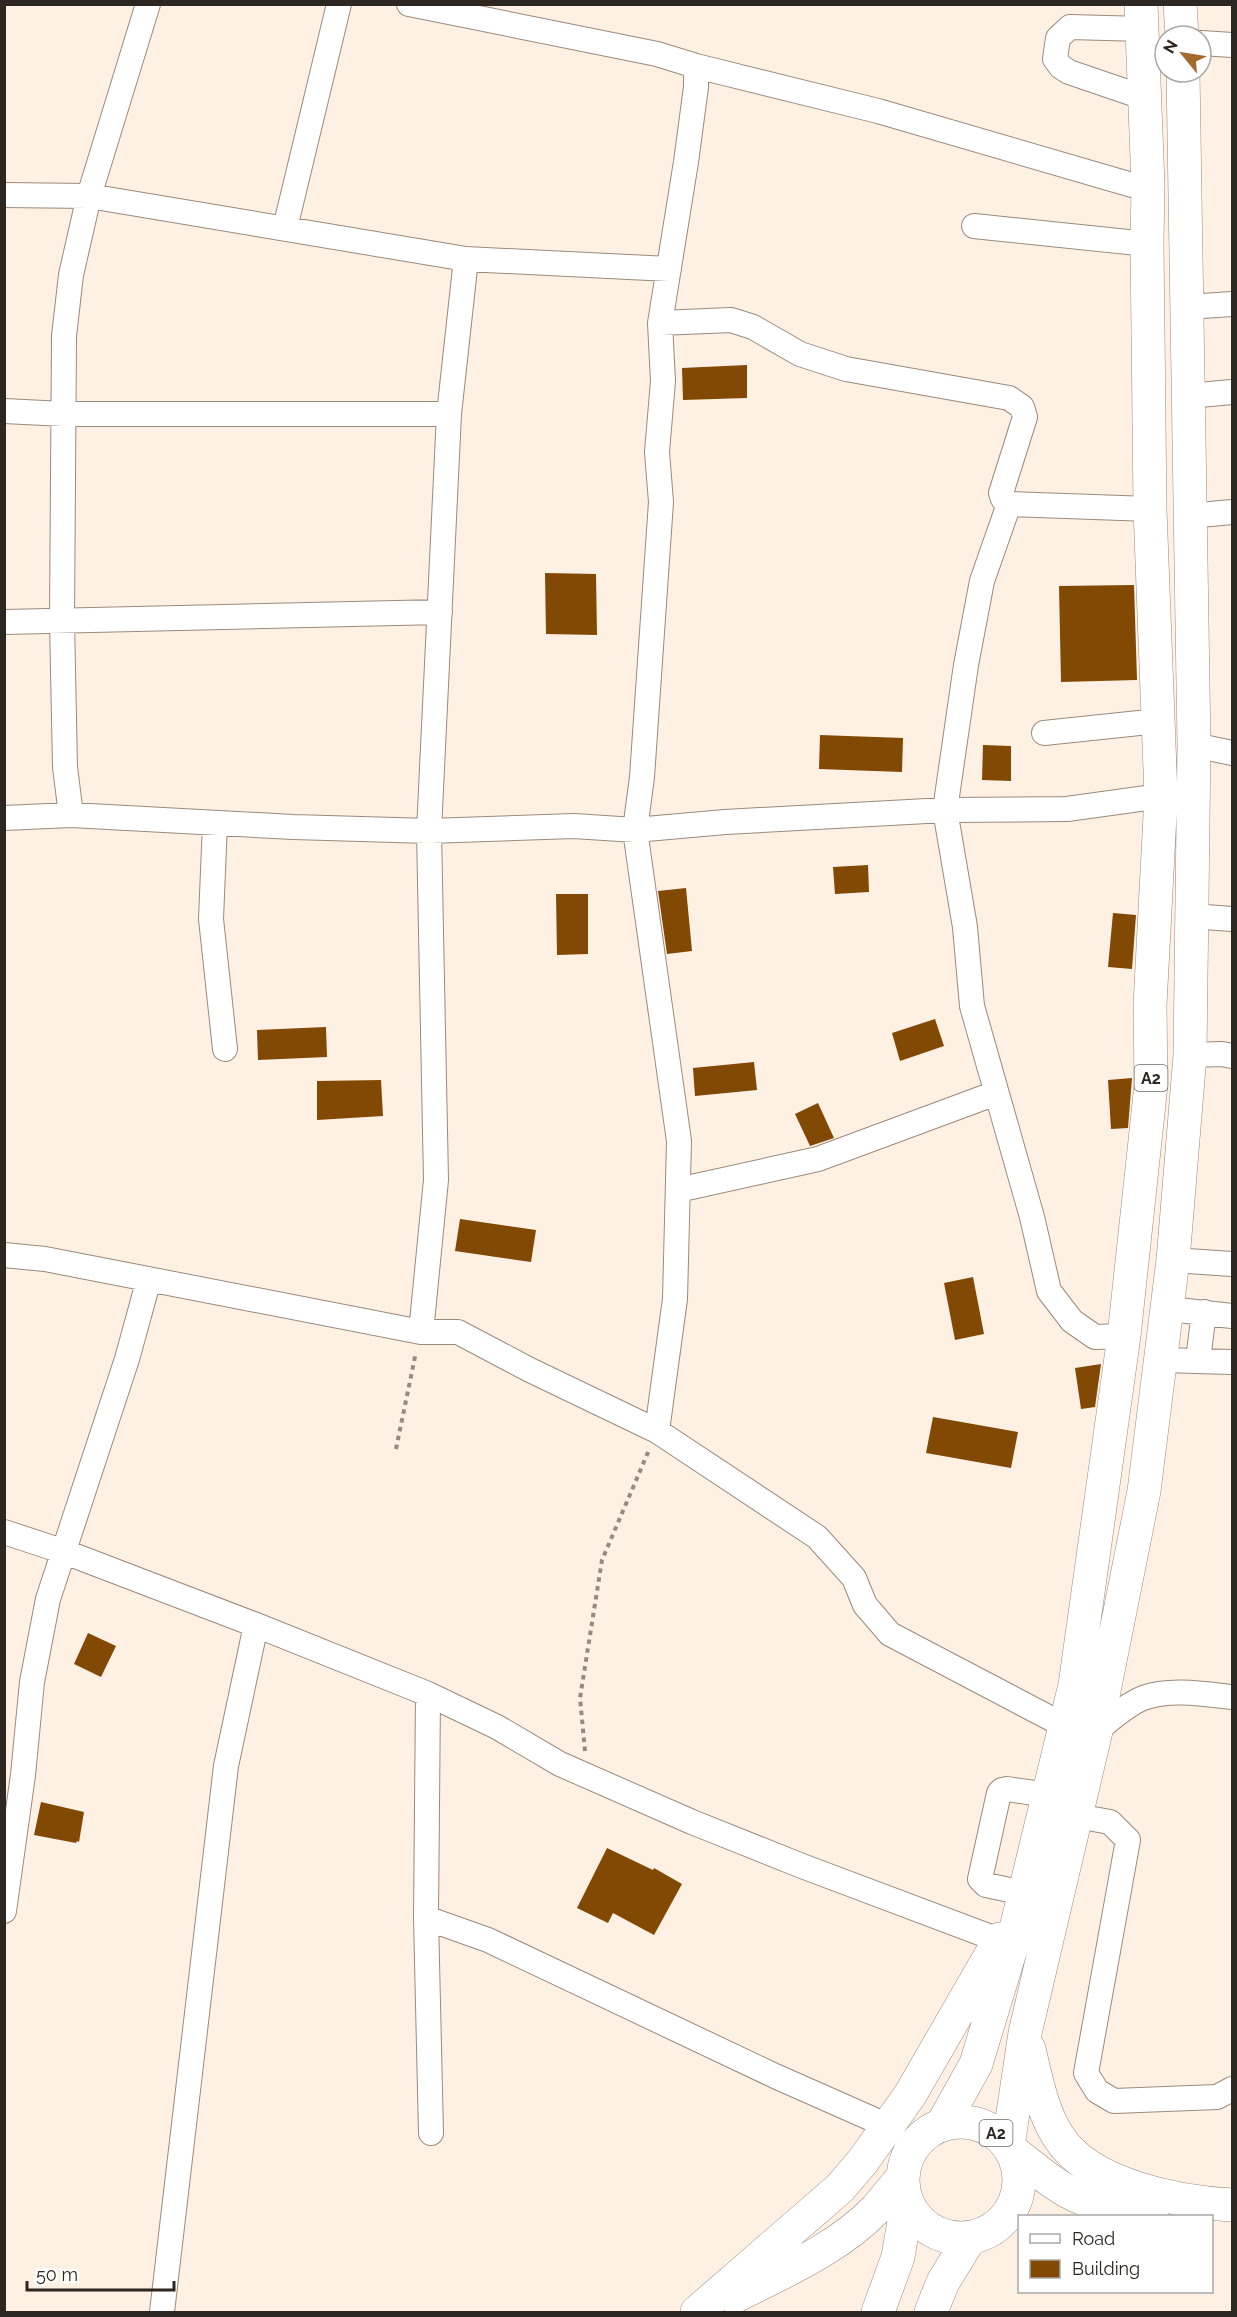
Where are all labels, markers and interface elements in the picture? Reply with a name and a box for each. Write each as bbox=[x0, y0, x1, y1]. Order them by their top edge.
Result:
north arrow bbox=[1153, 24, 1213, 84]
text: N bbox=[1159, 37, 1182, 57]
road number: A2 bbox=[1134, 1065, 1168, 1091]
road number: A2 bbox=[980, 2120, 1012, 2146]
legend bbox=[1018, 2215, 1213, 2293]
text: Road bbox=[1072, 2228, 1115, 2249]
scale bar bbox=[27, 2254, 174, 2292]
text: Building bbox=[1072, 2258, 1140, 2279]
text: 50 m bbox=[36, 2264, 78, 2285]

